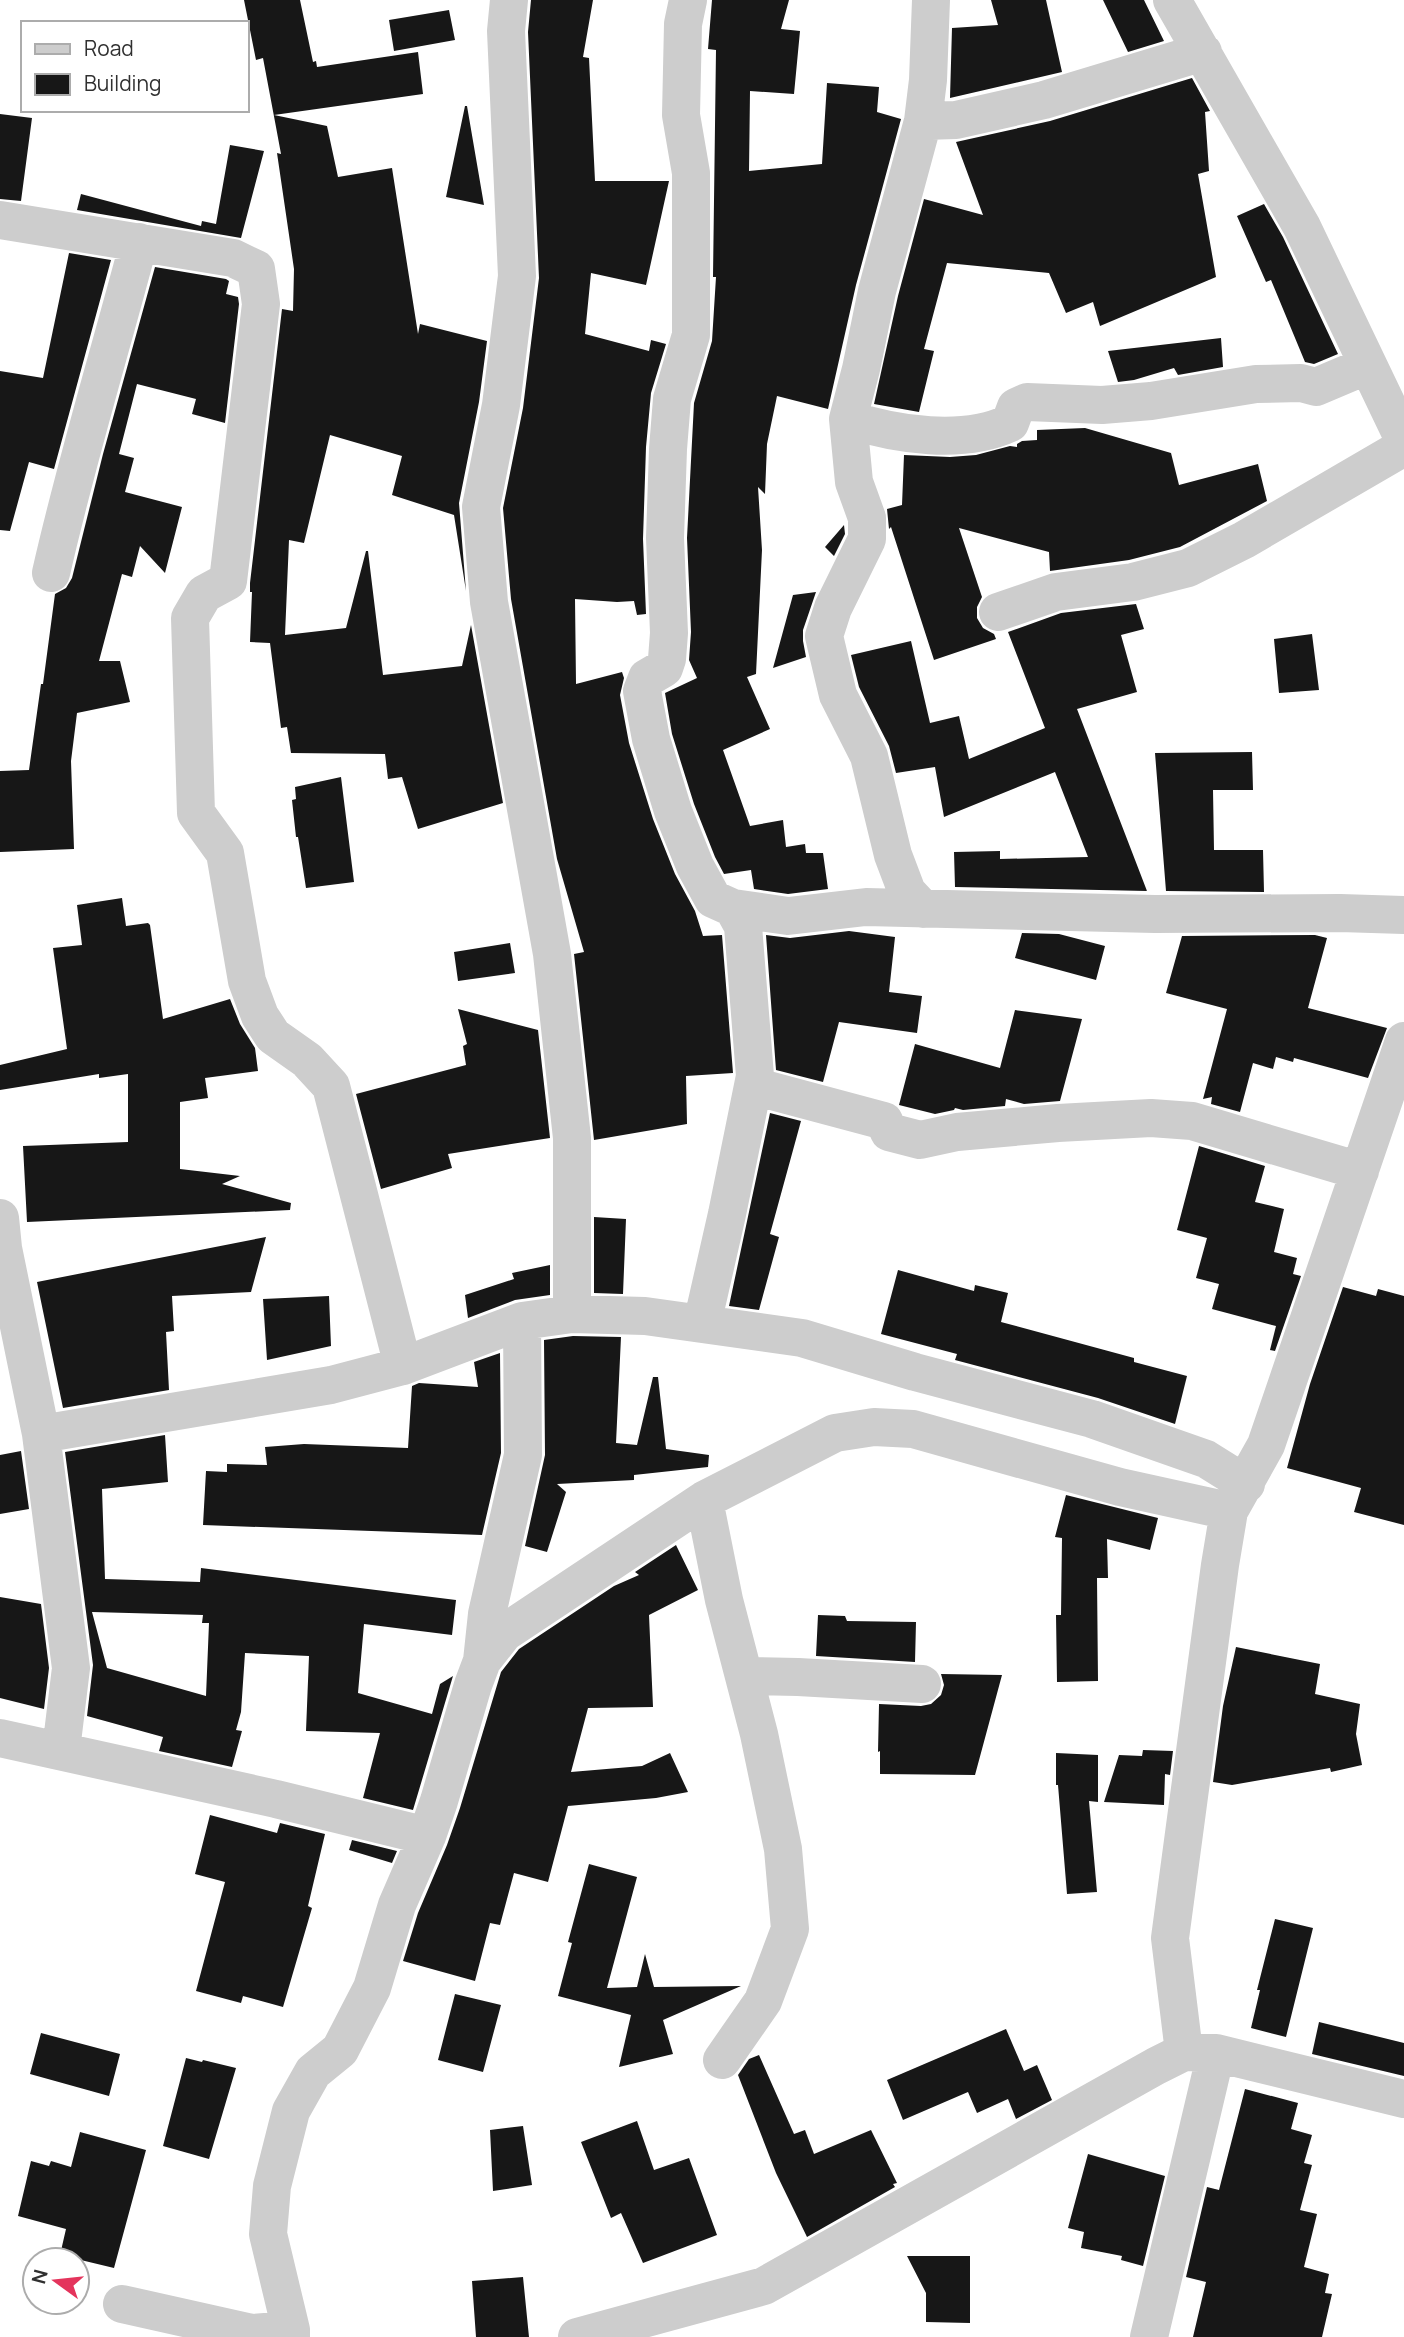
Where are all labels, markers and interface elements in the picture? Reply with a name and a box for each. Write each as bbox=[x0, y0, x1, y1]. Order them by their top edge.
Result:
legend bbox=[21, 21, 248, 112]
text: Road bbox=[84, 34, 134, 62]
text: Building bbox=[84, 69, 161, 97]
north arrow bbox=[21, 2246, 91, 2316]
text: N bbox=[25, 2267, 54, 2287]

